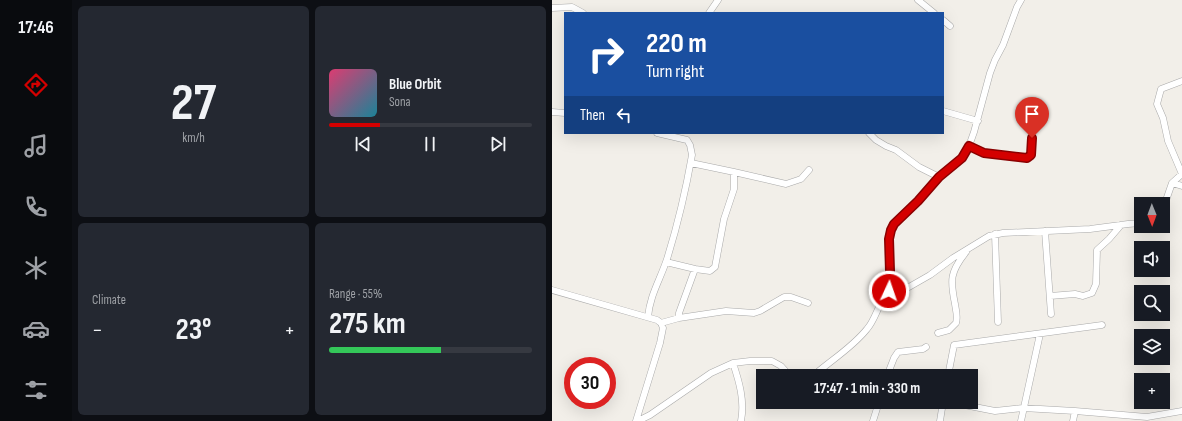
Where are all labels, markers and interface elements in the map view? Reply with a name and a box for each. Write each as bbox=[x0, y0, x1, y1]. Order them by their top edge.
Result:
text: 17:46 bbox=[18, 17, 54, 38]
text: 220 m bbox=[646, 27, 707, 60]
icon: right bbox=[580, 28, 632, 80]
text: Turn right bbox=[646, 61, 704, 82]
icon: directions bbox=[22, 71, 50, 99]
text: 27 bbox=[171, 72, 216, 135]
text: Blue Orbit bbox=[389, 75, 441, 94]
text: Sona bbox=[389, 94, 411, 110]
pin bbox=[1015, 97, 1049, 138]
icon: arrive bbox=[1021, 103, 1043, 125]
icon: left bbox=[613, 104, 635, 126]
text: Then bbox=[580, 106, 605, 125]
text: km/h bbox=[182, 130, 205, 146]
icon: music bbox=[22, 132, 50, 160]
icon: previous bbox=[352, 133, 374, 155]
icon: pause bbox=[419, 133, 441, 155]
icon: next bbox=[487, 133, 509, 155]
icon: phone bbox=[22, 193, 50, 221]
north arrow bbox=[1134, 197, 1170, 233]
map controls bbox=[1134, 197, 1170, 409]
button: sound bbox=[1134, 241, 1170, 277]
icon: climate bbox=[22, 254, 50, 282]
position arrow bbox=[868, 270, 910, 312]
button: search bbox=[1134, 285, 1170, 321]
text: Range · 55% bbox=[329, 286, 382, 302]
text: Climate bbox=[92, 292, 126, 308]
text: 275 km bbox=[329, 306, 406, 342]
text: 23° bbox=[175, 312, 212, 348]
icon: car bbox=[22, 315, 50, 343]
text: − bbox=[92, 317, 103, 344]
text: + bbox=[284, 317, 295, 344]
button: layers bbox=[1134, 329, 1170, 365]
speed limit sign: 30 bbox=[564, 357, 616, 409]
button: + bbox=[1134, 373, 1170, 409]
icon: filters bbox=[22, 376, 50, 404]
text: 17:47 · 1 min · 330 m bbox=[814, 379, 920, 398]

